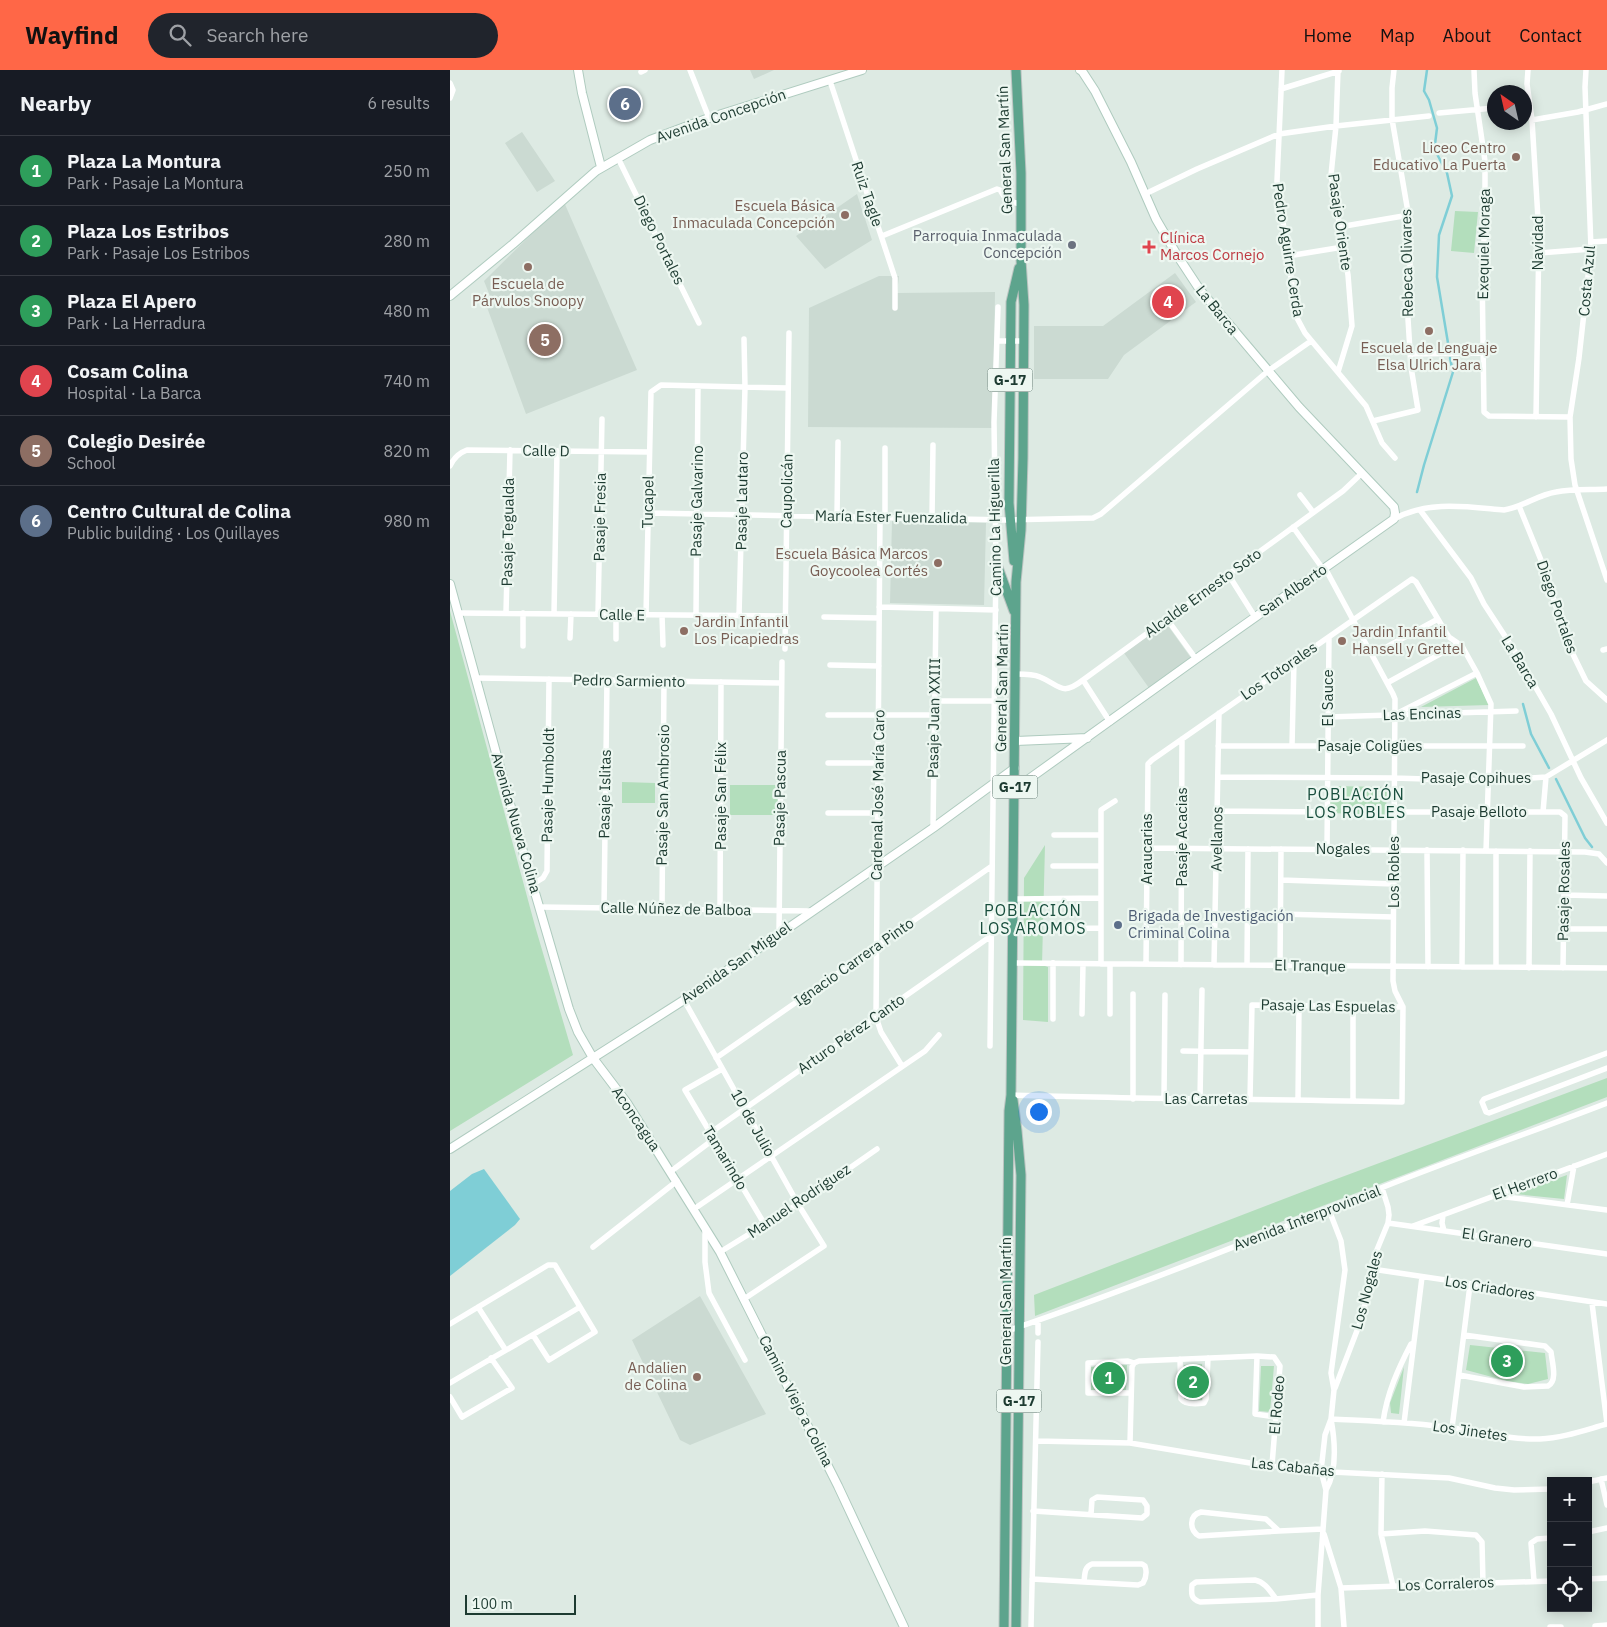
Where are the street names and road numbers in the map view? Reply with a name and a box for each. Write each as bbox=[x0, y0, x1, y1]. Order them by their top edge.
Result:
street label: Avenida Concepción bbox=[653, 84, 788, 147]
street label: General San Martín bbox=[993, 85, 1016, 215]
street label: Ruiz Tagle bbox=[847, 159, 888, 229]
street label: Pasaje Oriente bbox=[1324, 172, 1357, 272]
street label: Pedro Aguirre Cerda bbox=[1269, 182, 1308, 318]
street label: Exequiel Moraga bbox=[1473, 188, 1494, 300]
street label: Diego Portales bbox=[630, 192, 689, 288]
street label: Rebeca Olivares bbox=[1396, 209, 1417, 317]
street label: Navidad bbox=[1528, 215, 1547, 271]
street label: Costa Azul bbox=[1574, 245, 1599, 317]
street label: La Barca bbox=[1192, 281, 1243, 338]
road number: G-17 bbox=[988, 368, 1032, 392]
street label: Calle D bbox=[522, 441, 570, 460]
street label: Pasaje Galvarino bbox=[686, 445, 707, 557]
street label: Pasaje Lautaro bbox=[731, 451, 752, 551]
street label: Caupolicán bbox=[776, 453, 797, 529]
street label: Camino La Higuerilla bbox=[984, 458, 1005, 596]
street label: Pasaje Fresia bbox=[589, 473, 610, 561]
street label: Tucapel bbox=[638, 475, 657, 529]
street label: Pasaje Tegualda bbox=[497, 477, 518, 587]
street label: María Ester Fuenzalida bbox=[815, 506, 967, 527]
street label: Alcalde Ernesto Soto bbox=[1141, 544, 1265, 641]
street label: Diego Portales bbox=[1533, 558, 1582, 656]
street label: San Alberto bbox=[1255, 559, 1330, 620]
street label: Calle E bbox=[599, 605, 645, 624]
street label: General San Martín bbox=[991, 624, 1012, 752]
street label: La Barca bbox=[1497, 632, 1543, 691]
street label: Los Totorales bbox=[1237, 637, 1321, 704]
street label: Pasaje Juan XXIII bbox=[923, 658, 944, 778]
street label: El Sauce bbox=[1318, 669, 1337, 727]
street label: Pedro Sarmiento bbox=[573, 670, 685, 691]
street label: Las Encinas bbox=[1382, 703, 1462, 724]
street label: Cardenal José María Caro bbox=[867, 709, 888, 881]
street label: Pasaje San Ambrosio bbox=[652, 724, 673, 866]
street label: Pasaje Humboldt bbox=[537, 727, 558, 843]
street label: Pasaje Coligües bbox=[1317, 736, 1423, 755]
street label: Pasaje San Félix bbox=[711, 741, 730, 850]
street label: Pasaje Islitas bbox=[594, 749, 615, 839]
street label: Avenida Nueva Colina bbox=[487, 750, 546, 895]
street label: Pasaje Pascua bbox=[769, 750, 790, 846]
street label: Pasaje Copihues bbox=[1421, 768, 1531, 787]
road number: G-17 bbox=[992, 776, 1038, 799]
street label: Pasaje Acacias bbox=[1172, 787, 1191, 887]
street label: Pasaje Belloto bbox=[1431, 802, 1527, 821]
street label: Avellanos bbox=[1206, 806, 1227, 872]
street label: Araucarias bbox=[1137, 813, 1156, 885]
street label: Los Robles bbox=[1384, 836, 1403, 908]
street label: Nogales bbox=[1316, 839, 1370, 858]
street label: Pasaje Rosales bbox=[1553, 841, 1574, 941]
street label: Calle Núñez de Balboa bbox=[600, 898, 752, 919]
street label: Ignacio Carrera Pinto bbox=[790, 913, 917, 1010]
street label: Avenida San Miguel bbox=[677, 917, 795, 1008]
street label: El Tranque bbox=[1274, 955, 1346, 976]
street label: Arturo Pérez Canto bbox=[793, 989, 908, 1078]
street label: Pasaje Las Espuelas bbox=[1260, 995, 1396, 1016]
street label: Aconcagua bbox=[608, 1083, 665, 1155]
street label: 10 de Julio bbox=[727, 1086, 780, 1160]
street label: Las Carretas bbox=[1164, 1089, 1248, 1108]
street label: Tamarindo bbox=[699, 1122, 752, 1193]
street label: Manuel Rodríguez bbox=[744, 1159, 854, 1242]
street label: El Herrero bbox=[1490, 1163, 1560, 1204]
street label: Avenida Interprovincial bbox=[1230, 1181, 1383, 1254]
street label: El Granero bbox=[1461, 1223, 1533, 1252]
street label: General San Martín bbox=[996, 1237, 1015, 1365]
street label: Los Nogales bbox=[1347, 1248, 1386, 1332]
street label: Los Criadores bbox=[1444, 1271, 1537, 1304]
street label: Camino Viejo a Colina bbox=[755, 1332, 838, 1470]
street label: El Rodeo bbox=[1264, 1374, 1289, 1435]
road number: G-17 bbox=[996, 1390, 1042, 1412]
street label: Los Jinetes bbox=[1431, 1416, 1509, 1445]
street label: Las Cabañas bbox=[1250, 1453, 1336, 1480]
street label: Los Corraleros bbox=[1397, 1572, 1495, 1595]

